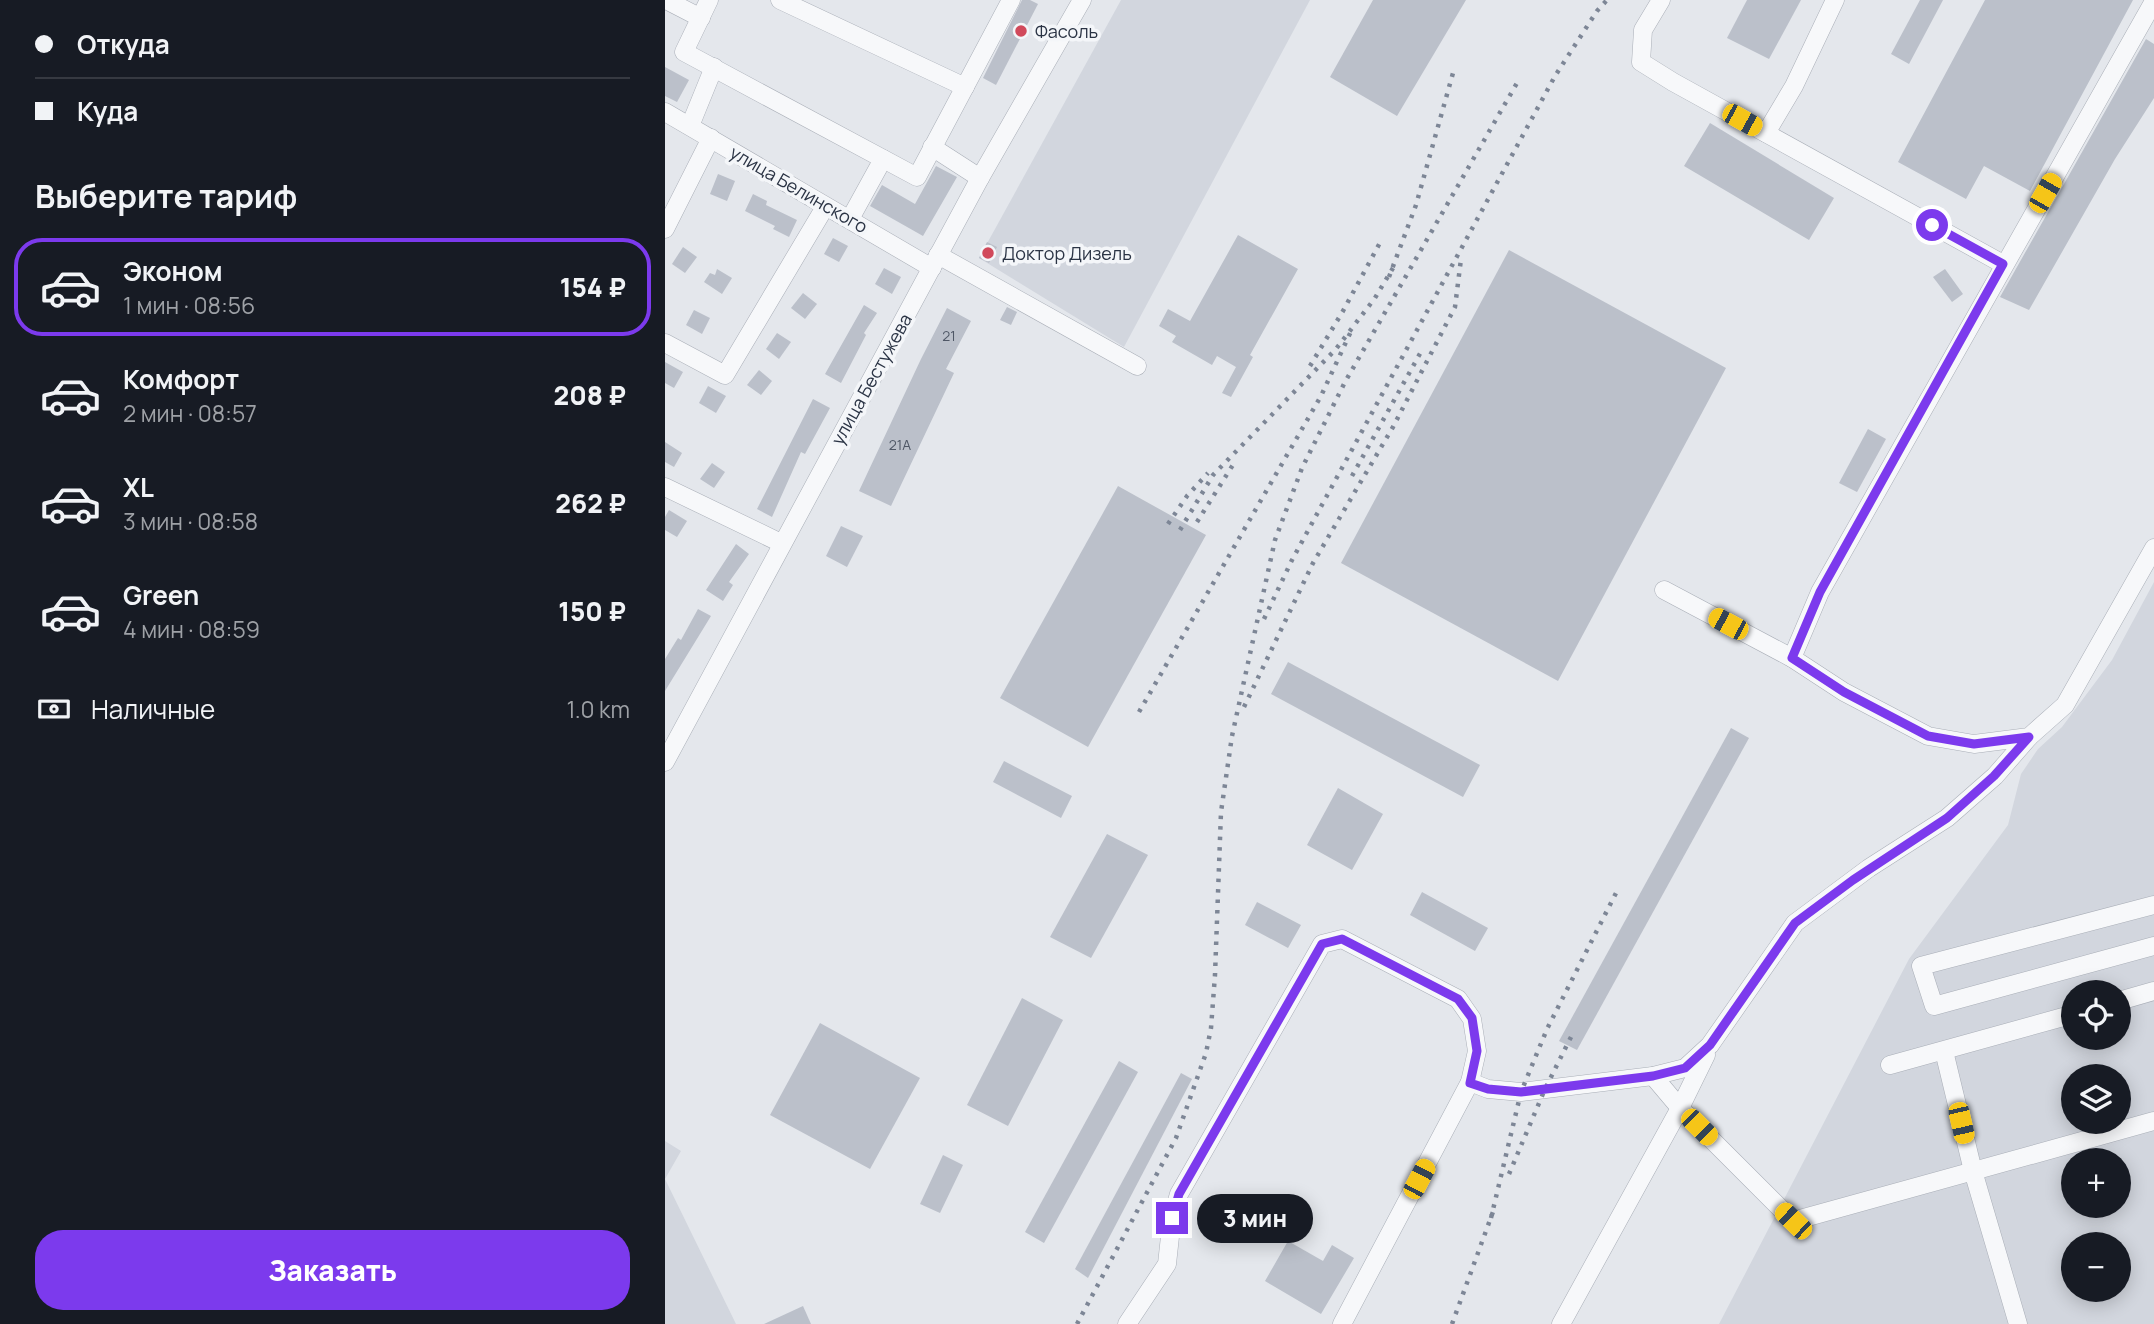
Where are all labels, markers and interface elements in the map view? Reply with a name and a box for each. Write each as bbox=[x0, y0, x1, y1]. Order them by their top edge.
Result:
place label: Фасоль bbox=[1035, 19, 1098, 43]
marker: Фасоль bbox=[1013, 23, 1029, 39]
text: Откуда bbox=[77, 26, 170, 62]
text: Куда bbox=[77, 93, 138, 129]
car bbox=[1719, 101, 1766, 139]
street label: улица Белинского bbox=[726, 140, 872, 238]
car bbox=[2026, 170, 2065, 216]
text: Выберите тариф bbox=[35, 174, 297, 218]
route start bbox=[1916, 209, 1948, 241]
place label: Доктор Дизель bbox=[1002, 241, 1132, 265]
marker: Доктор Дизель bbox=[980, 245, 996, 261]
text: Эконом bbox=[123, 253, 223, 289]
icon: car bbox=[39, 256, 102, 319]
text: 154 ₽ bbox=[560, 269, 626, 305]
text: 1 мин · 08:56 bbox=[123, 289, 255, 321]
street label: улица Бестужева bbox=[825, 309, 917, 449]
house number: 21 bbox=[942, 326, 956, 345]
text: Комфорт bbox=[123, 361, 239, 397]
icon: car bbox=[39, 364, 102, 427]
text: 208 ₽ bbox=[553, 377, 626, 413]
text: 2 мин · 08:57 bbox=[123, 397, 257, 429]
house number: 21А bbox=[889, 435, 911, 454]
text: XL bbox=[123, 469, 154, 505]
icon: car bbox=[39, 472, 102, 535]
text: 262 ₽ bbox=[555, 485, 626, 521]
text: 3 мин · 08:58 bbox=[123, 505, 258, 537]
text: Green bbox=[123, 577, 199, 613]
icon: car bbox=[39, 580, 102, 643]
text: 150 ₽ bbox=[558, 593, 626, 629]
car bbox=[1705, 605, 1752, 643]
text: 4 мин · 08:59 bbox=[123, 613, 260, 645]
icon: cash bbox=[35, 690, 73, 728]
text: Наличные bbox=[91, 691, 215, 727]
text: 1.0 km bbox=[567, 693, 630, 725]
map controls bbox=[2061, 980, 2131, 1302]
button: locate bbox=[2061, 980, 2131, 1050]
button: layers bbox=[2061, 1064, 2131, 1134]
car bbox=[1947, 1100, 1976, 1146]
car bbox=[1677, 1105, 1722, 1149]
button: + bbox=[2061, 1148, 2131, 1218]
car bbox=[1400, 1156, 1439, 1202]
callout: 3 мин bbox=[1197, 1194, 1312, 1242]
car bbox=[1771, 1199, 1816, 1243]
route end bbox=[1156, 1202, 1188, 1234]
text: 3 мин bbox=[1223, 1202, 1287, 1234]
button: Заказать bbox=[35, 1230, 630, 1310]
button: − bbox=[2061, 1232, 2131, 1302]

